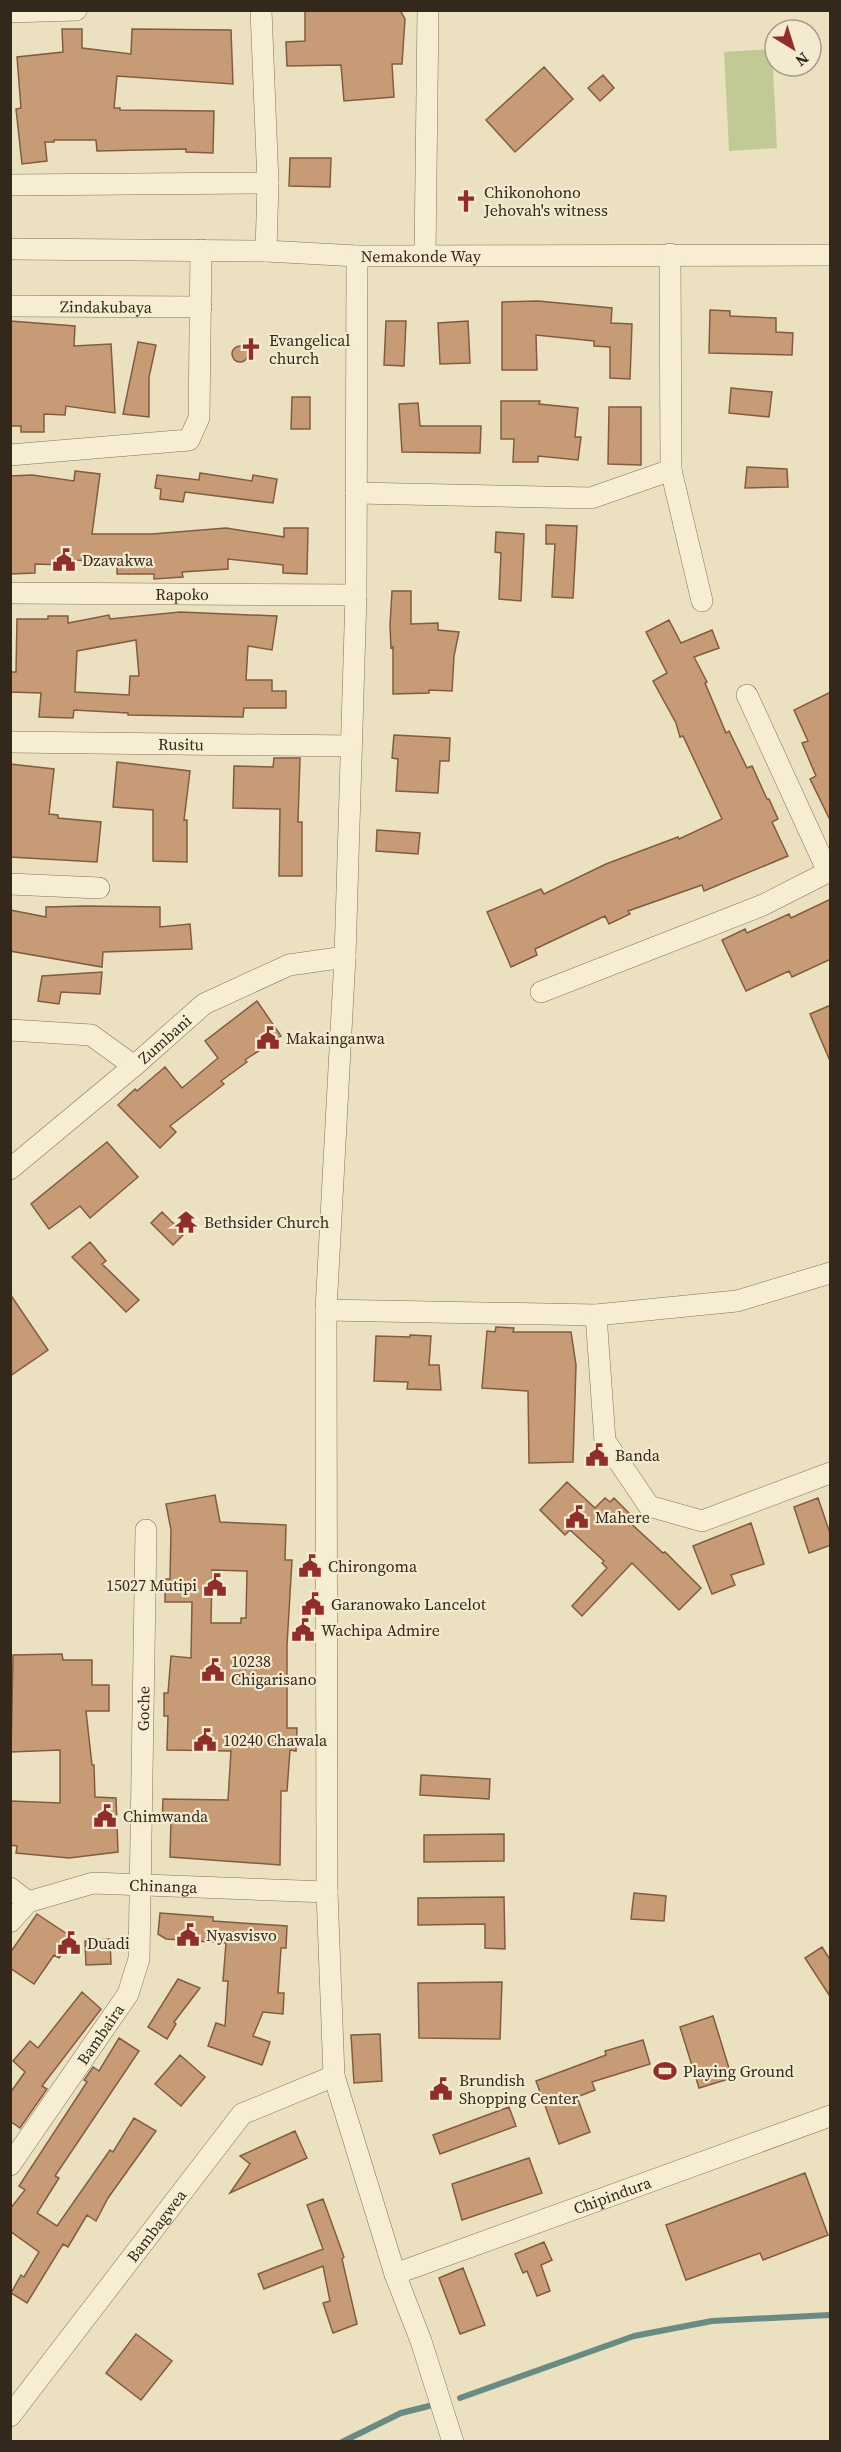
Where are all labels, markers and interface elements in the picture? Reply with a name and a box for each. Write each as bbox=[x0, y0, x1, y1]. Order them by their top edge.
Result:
north arrow bbox=[763, 18, 823, 78]
text: N bbox=[791, 48, 814, 72]
place label: Chikonohono Jehovah's witness bbox=[483, 181, 608, 221]
church icon: Chikonohono Jehovah's witness bbox=[453, 188, 479, 214]
street label: Nemakonde Way bbox=[361, 245, 482, 267]
street label: Zindakubaya bbox=[60, 295, 153, 318]
place label: Evangelical church bbox=[269, 329, 351, 369]
church icon: Evangelical church bbox=[238, 336, 264, 362]
public building icon: Dzavakwa bbox=[51, 547, 77, 573]
place label: Dzavakwa bbox=[82, 549, 154, 571]
street label: Rapoko bbox=[155, 583, 209, 605]
street label: Rusitu bbox=[158, 733, 204, 755]
street label: Zumbani bbox=[133, 1009, 196, 1068]
public building icon: Makainganwa bbox=[255, 1025, 281, 1051]
place label: Makainganwa bbox=[286, 1027, 386, 1049]
temple icon: Bethsider Church bbox=[173, 1209, 199, 1235]
place label: Bethsider Church bbox=[204, 1211, 330, 1233]
public building icon: Banda bbox=[584, 1442, 610, 1468]
place label: Banda bbox=[615, 1444, 661, 1466]
public building icon: Mahere bbox=[564, 1504, 590, 1530]
place label: Mahere bbox=[595, 1506, 650, 1528]
public building icon: Chirongoma bbox=[297, 1553, 323, 1579]
place label: Chirongoma bbox=[328, 1555, 418, 1577]
public building icon: 15027 Mutipi bbox=[202, 1572, 228, 1598]
place label: 15027 Mutipi bbox=[106, 1574, 197, 1596]
public building icon: Garanowako Lancelot bbox=[300, 1591, 326, 1617]
place label: Garanowako Lancelot bbox=[331, 1593, 487, 1615]
public building icon: Wachipa Admire bbox=[290, 1617, 316, 1643]
place label: Wachipa Admire bbox=[321, 1619, 440, 1641]
place label: 10238 Chigarisano bbox=[231, 1650, 317, 1690]
public building icon: 10238 Chigarisano bbox=[200, 1657, 226, 1683]
street label: Goche bbox=[132, 1686, 154, 1731]
public building icon: 10240 Chawala bbox=[192, 1727, 218, 1753]
place label: 10240 Chawala bbox=[223, 1729, 328, 1751]
public building icon: Chimwanda bbox=[92, 1803, 118, 1829]
place label: Chimwanda bbox=[123, 1805, 209, 1827]
street label: Chinanga bbox=[129, 1873, 199, 1898]
public building icon: Nyasvisvo bbox=[175, 1922, 201, 1948]
place label: Nyasvisvo bbox=[206, 1924, 277, 1946]
public building icon: Duadi bbox=[56, 1930, 82, 1956]
place label: Duadi bbox=[87, 1932, 130, 1954]
street label: Bambaira bbox=[72, 1999, 130, 2069]
sports icon: Playing Ground bbox=[652, 2058, 678, 2084]
place label: Playing Ground bbox=[683, 2060, 794, 2082]
place label: Brundish Shopping Center bbox=[459, 2069, 578, 2109]
public building icon: Brundish Shopping Center bbox=[428, 2076, 454, 2102]
street label: Chipindura bbox=[570, 2171, 655, 2219]
street label: Bambagwea bbox=[121, 2184, 192, 2267]

